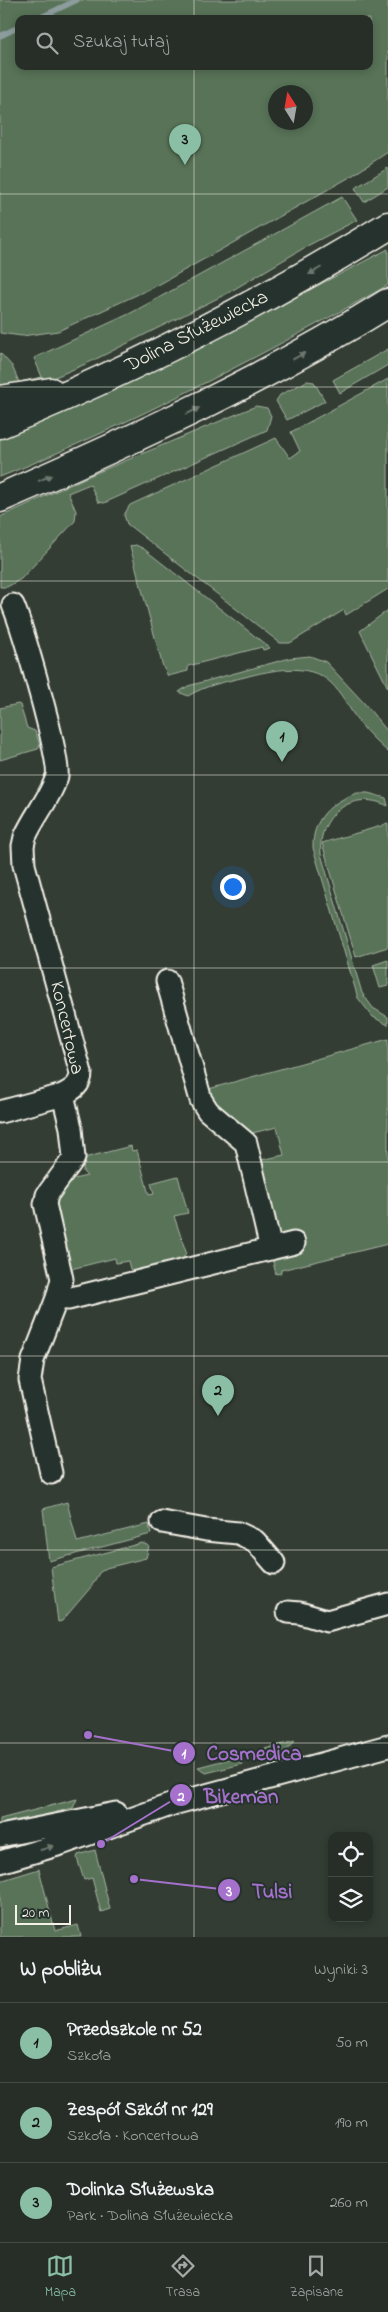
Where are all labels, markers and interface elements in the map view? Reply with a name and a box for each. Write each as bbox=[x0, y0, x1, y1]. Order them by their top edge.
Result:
search box bbox=[15, 15, 373, 70]
icon: search bbox=[33, 29, 61, 57]
text: Szukaj tutaj bbox=[73, 29, 169, 56]
north arrow bbox=[268, 85, 313, 130]
pin: 3 bbox=[169, 124, 201, 165]
one-way arrow bbox=[308, 266, 321, 275]
street label: Dolina Służewiecka bbox=[119, 283, 274, 381]
one-way arrow bbox=[292, 351, 306, 360]
one-way arrow bbox=[185, 407, 200, 415]
one-way arrow bbox=[38, 474, 52, 482]
pin: 1 bbox=[266, 721, 298, 762]
your location bbox=[220, 874, 246, 900]
street label: Koncertowa bbox=[41, 978, 91, 1078]
pin: 2 bbox=[202, 1375, 234, 1416]
callout: Cosmedica bbox=[172, 1735, 312, 1771]
text: Cosmedica bbox=[206, 1740, 302, 1770]
text: 1 bbox=[182, 1743, 187, 1765]
callout: Bikeman bbox=[169, 1777, 288, 1813]
text: Bikeman bbox=[203, 1783, 278, 1813]
text: 2 bbox=[176, 1786, 185, 1808]
map controls bbox=[328, 1832, 373, 1922]
button: locate bbox=[328, 1832, 373, 1877]
one-way arrow bbox=[39, 1844, 54, 1852]
callout: Tulsi bbox=[217, 1872, 302, 1908]
button: layers bbox=[328, 1877, 373, 1922]
text: Tulsi bbox=[252, 1878, 293, 1908]
text: 3 bbox=[225, 1881, 232, 1903]
scale bar bbox=[15, 1902, 71, 1925]
text: 20 m bbox=[22, 1903, 49, 1924]
text: W pobliżu bbox=[20, 1955, 102, 1985]
text: Wyniki: 3 bbox=[314, 1958, 368, 1982]
text: Przedszkole nr 52 bbox=[67, 2017, 202, 2044]
text: 1 bbox=[33, 2031, 39, 2055]
text: 50 m bbox=[336, 2031, 368, 2055]
text: Szkoła bbox=[67, 2044, 111, 2068]
text: Zespół Szkół nr 129 bbox=[67, 2097, 213, 2124]
text: 2 bbox=[32, 2111, 40, 2135]
text: 190 m bbox=[335, 2111, 368, 2135]
text: Szkoła · Koncertowa bbox=[67, 2124, 199, 2148]
text: Dolinka Służewska bbox=[67, 2177, 214, 2204]
text: 3 bbox=[33, 2191, 39, 2215]
text: 260 m bbox=[330, 2191, 368, 2215]
text: Park · Dolina Służewiecka bbox=[67, 2204, 233, 2228]
tab: Mapa bbox=[45, 2252, 76, 2303]
tab: Trasa bbox=[166, 2252, 200, 2303]
tab: Zapisane bbox=[290, 2252, 343, 2303]

